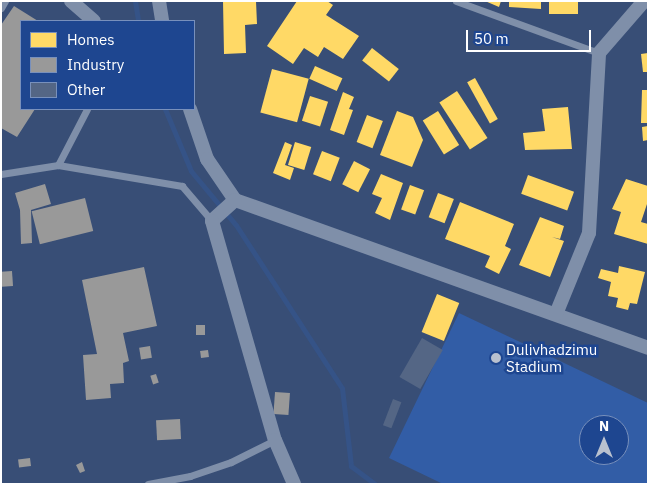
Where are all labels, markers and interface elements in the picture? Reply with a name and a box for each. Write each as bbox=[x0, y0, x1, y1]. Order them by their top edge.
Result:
legend bbox=[20, 20, 195, 110]
scale bar bbox=[469, 20, 594, 52]
text: 50 m bbox=[474, 29, 509, 48]
text: Homes bbox=[67, 30, 115, 49]
text: Industry bbox=[67, 55, 124, 74]
text: Other bbox=[67, 80, 105, 99]
place label: Dulivhadzimu Stadium bbox=[506, 340, 597, 375]
marker: Dulivhadzimu Stadium bbox=[490, 352, 502, 364]
north arrow bbox=[579, 415, 629, 465]
text: N bbox=[599, 417, 609, 435]

